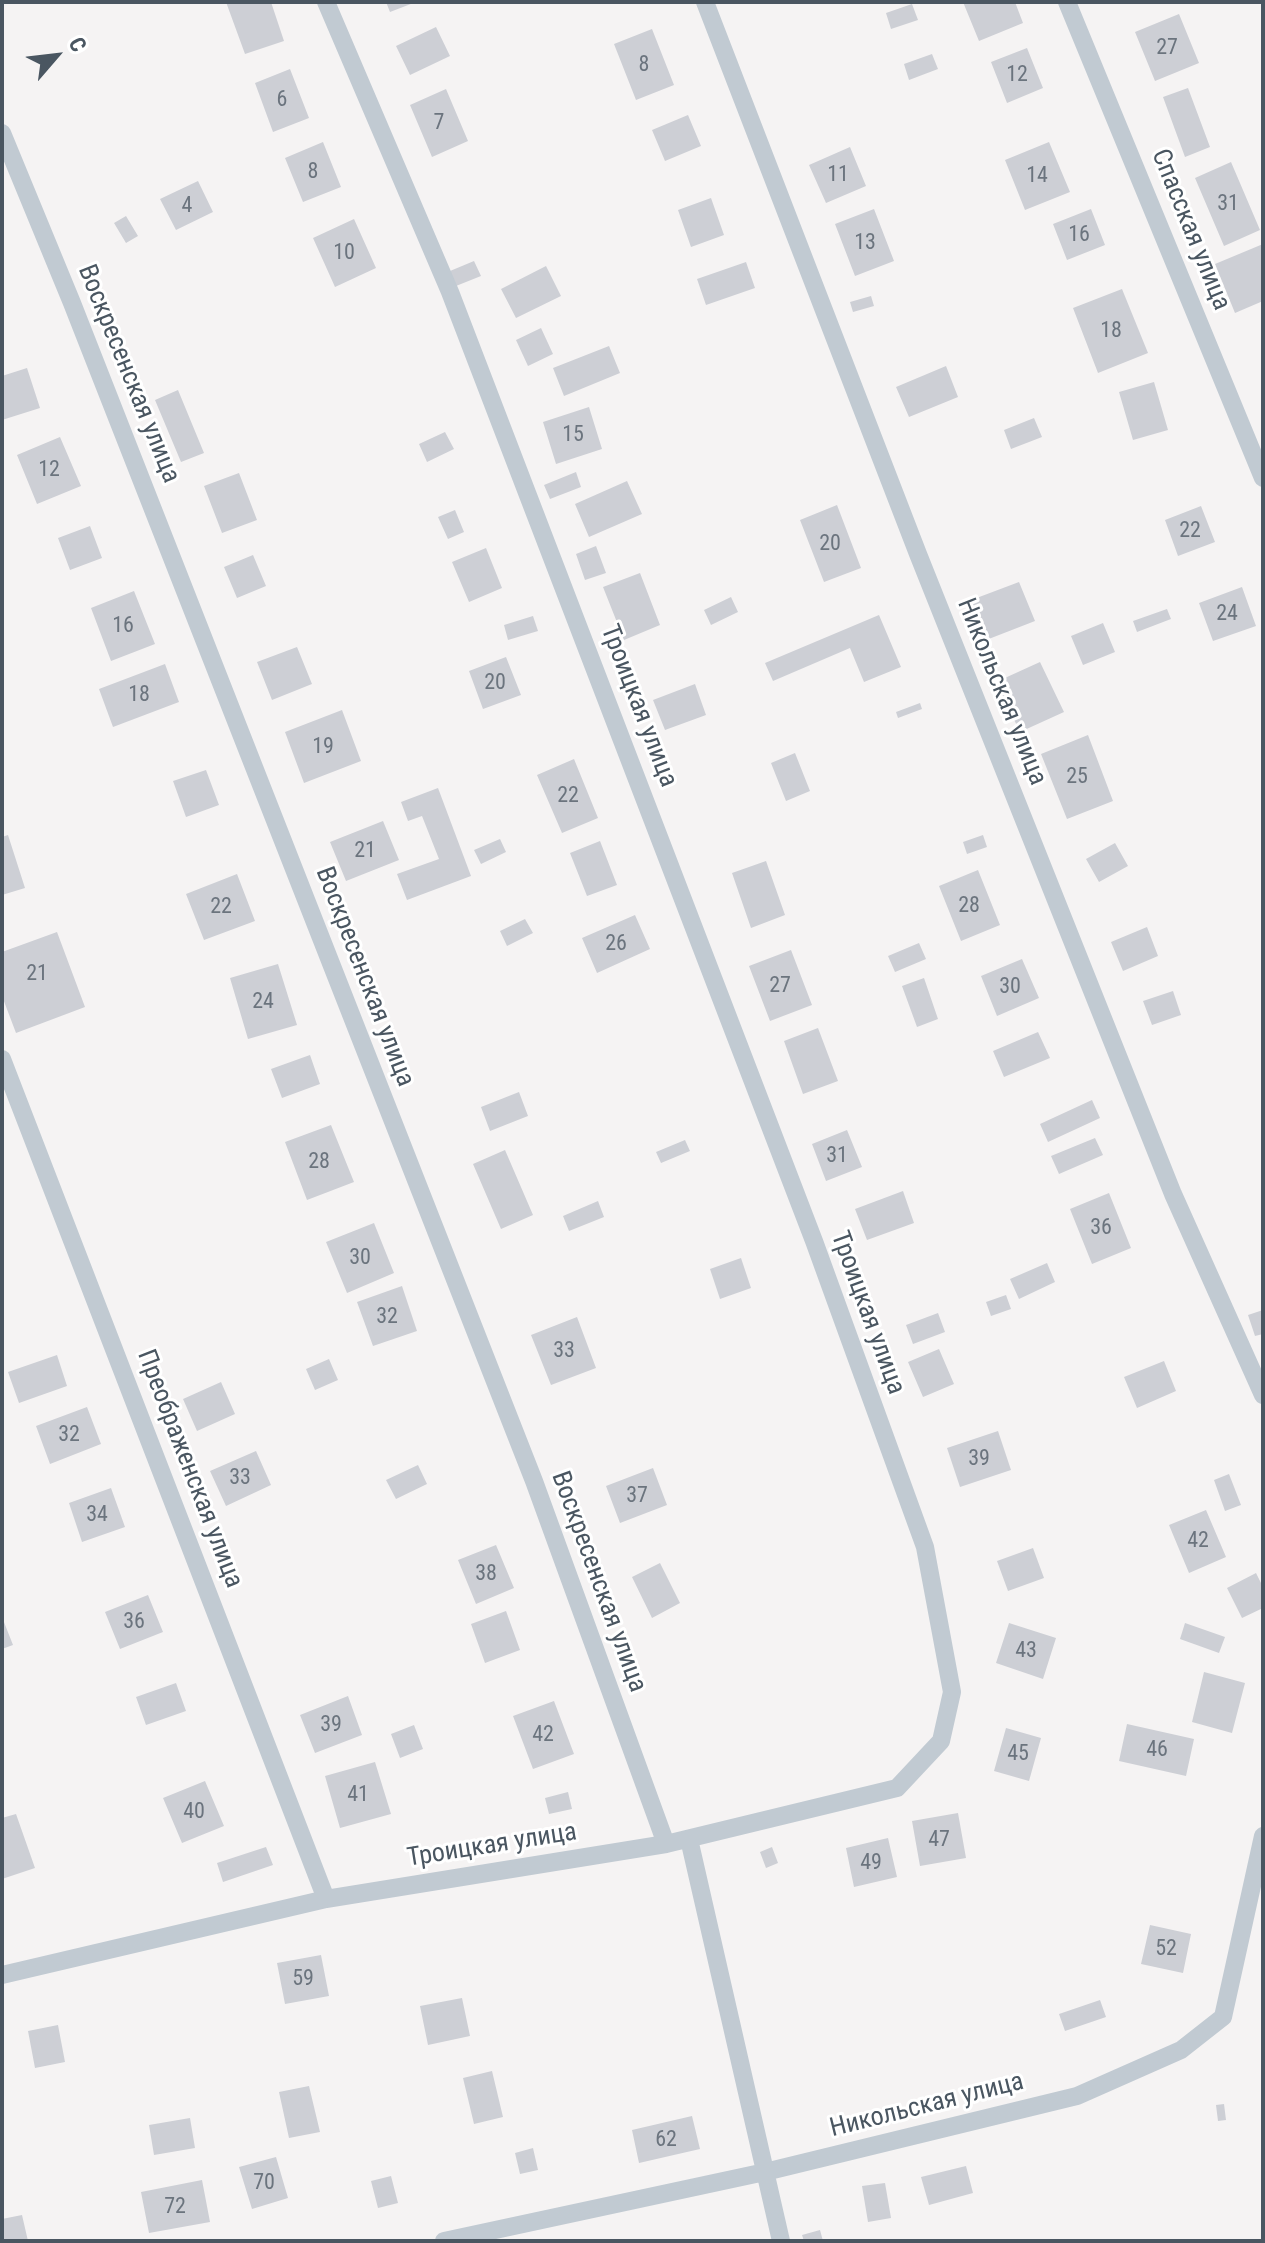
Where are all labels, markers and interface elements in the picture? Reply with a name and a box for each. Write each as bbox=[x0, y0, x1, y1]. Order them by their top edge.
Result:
north arrow bbox=[16, 16, 96, 96]
text: С bbox=[64, 33, 92, 56]
house number: 27 bbox=[1156, 35, 1178, 61]
house number: 8 bbox=[639, 52, 649, 78]
house number: 12 bbox=[1006, 62, 1028, 88]
house number: 6 bbox=[277, 87, 287, 113]
house number: 7 bbox=[434, 110, 444, 136]
street label: Спасская улица bbox=[1144, 145, 1236, 315]
house number: 8 bbox=[308, 159, 318, 185]
house number: 11 bbox=[827, 162, 849, 188]
house number: 14 bbox=[1026, 163, 1048, 189]
house number: 31 bbox=[1217, 191, 1239, 217]
house number: 4 bbox=[182, 193, 192, 219]
house number: 16 bbox=[1068, 222, 1090, 248]
house number: 13 bbox=[854, 230, 876, 256]
house number: 10 bbox=[333, 240, 355, 266]
street label: Воскресенская улица bbox=[70, 260, 186, 488]
house number: 18 bbox=[1100, 318, 1122, 344]
house number: 15 bbox=[562, 422, 584, 448]
house number: 12 bbox=[38, 457, 60, 483]
house number: 22 bbox=[1179, 518, 1201, 544]
house number: 20 bbox=[819, 531, 841, 557]
street label: Никольская улица bbox=[949, 594, 1053, 790]
house number: 24 bbox=[1216, 601, 1238, 627]
house number: 16 bbox=[112, 613, 134, 639]
street label: Троицкая улица bbox=[593, 620, 683, 792]
house number: 20 bbox=[484, 670, 506, 696]
house number: 18 bbox=[128, 682, 150, 708]
house number: 19 bbox=[312, 734, 334, 760]
house number: 25 bbox=[1066, 764, 1088, 790]
house number: 22 bbox=[557, 783, 579, 809]
house number: 21 bbox=[354, 838, 376, 864]
street label: Воскресенская улица bbox=[308, 863, 420, 1091]
house number: 28 bbox=[958, 893, 980, 919]
house number: 22 bbox=[210, 894, 232, 920]
house number: 26 bbox=[605, 931, 627, 957]
house number: 21 bbox=[26, 961, 48, 987]
house number: 27 bbox=[769, 973, 791, 999]
house number: 30 bbox=[999, 974, 1021, 1000]
house number: 24 bbox=[252, 989, 274, 1015]
house number: 31 bbox=[826, 1143, 848, 1169]
house number: 28 bbox=[308, 1149, 330, 1175]
house number: 36 bbox=[1090, 1215, 1112, 1241]
street label: Троицкая улица bbox=[823, 1227, 911, 1399]
house number: 30 bbox=[349, 1245, 371, 1271]
house number: 32 bbox=[376, 1304, 398, 1330]
house number: 33 bbox=[553, 1338, 575, 1364]
street label: Преображенская улица bbox=[129, 1345, 249, 1593]
house number: 32 bbox=[58, 1422, 80, 1448]
house number: 39 bbox=[968, 1446, 990, 1472]
house number: 33 bbox=[229, 1465, 251, 1491]
street label: Воскресенская улица bbox=[544, 1467, 652, 1697]
house number: 37 bbox=[626, 1483, 648, 1509]
house number: 34 bbox=[86, 1502, 108, 1528]
house number: 42 bbox=[1187, 1528, 1209, 1554]
house number: 38 bbox=[475, 1561, 497, 1587]
house number: 36 bbox=[123, 1609, 145, 1635]
house number: 43 bbox=[1015, 1638, 1037, 1664]
house number: 39 bbox=[320, 1712, 342, 1738]
house number: 42 bbox=[532, 1722, 554, 1748]
house number: 46 bbox=[1146, 1737, 1168, 1763]
house number: 45 bbox=[1007, 1741, 1029, 1767]
house number: 41 bbox=[347, 1782, 369, 1808]
house number: 40 bbox=[183, 1799, 205, 1825]
street label: Троицкая улица bbox=[405, 1817, 579, 1875]
house number: 47 bbox=[928, 1827, 950, 1853]
house number: 49 bbox=[860, 1850, 882, 1876]
house number: 52 bbox=[1155, 1936, 1177, 1962]
house number: 59 bbox=[292, 1966, 314, 1992]
street label: Никольская улица bbox=[827, 2067, 1027, 2145]
house number: 62 bbox=[655, 2127, 677, 2153]
house number: 70 bbox=[253, 2170, 275, 2196]
house number: 72 bbox=[164, 2194, 186, 2220]

